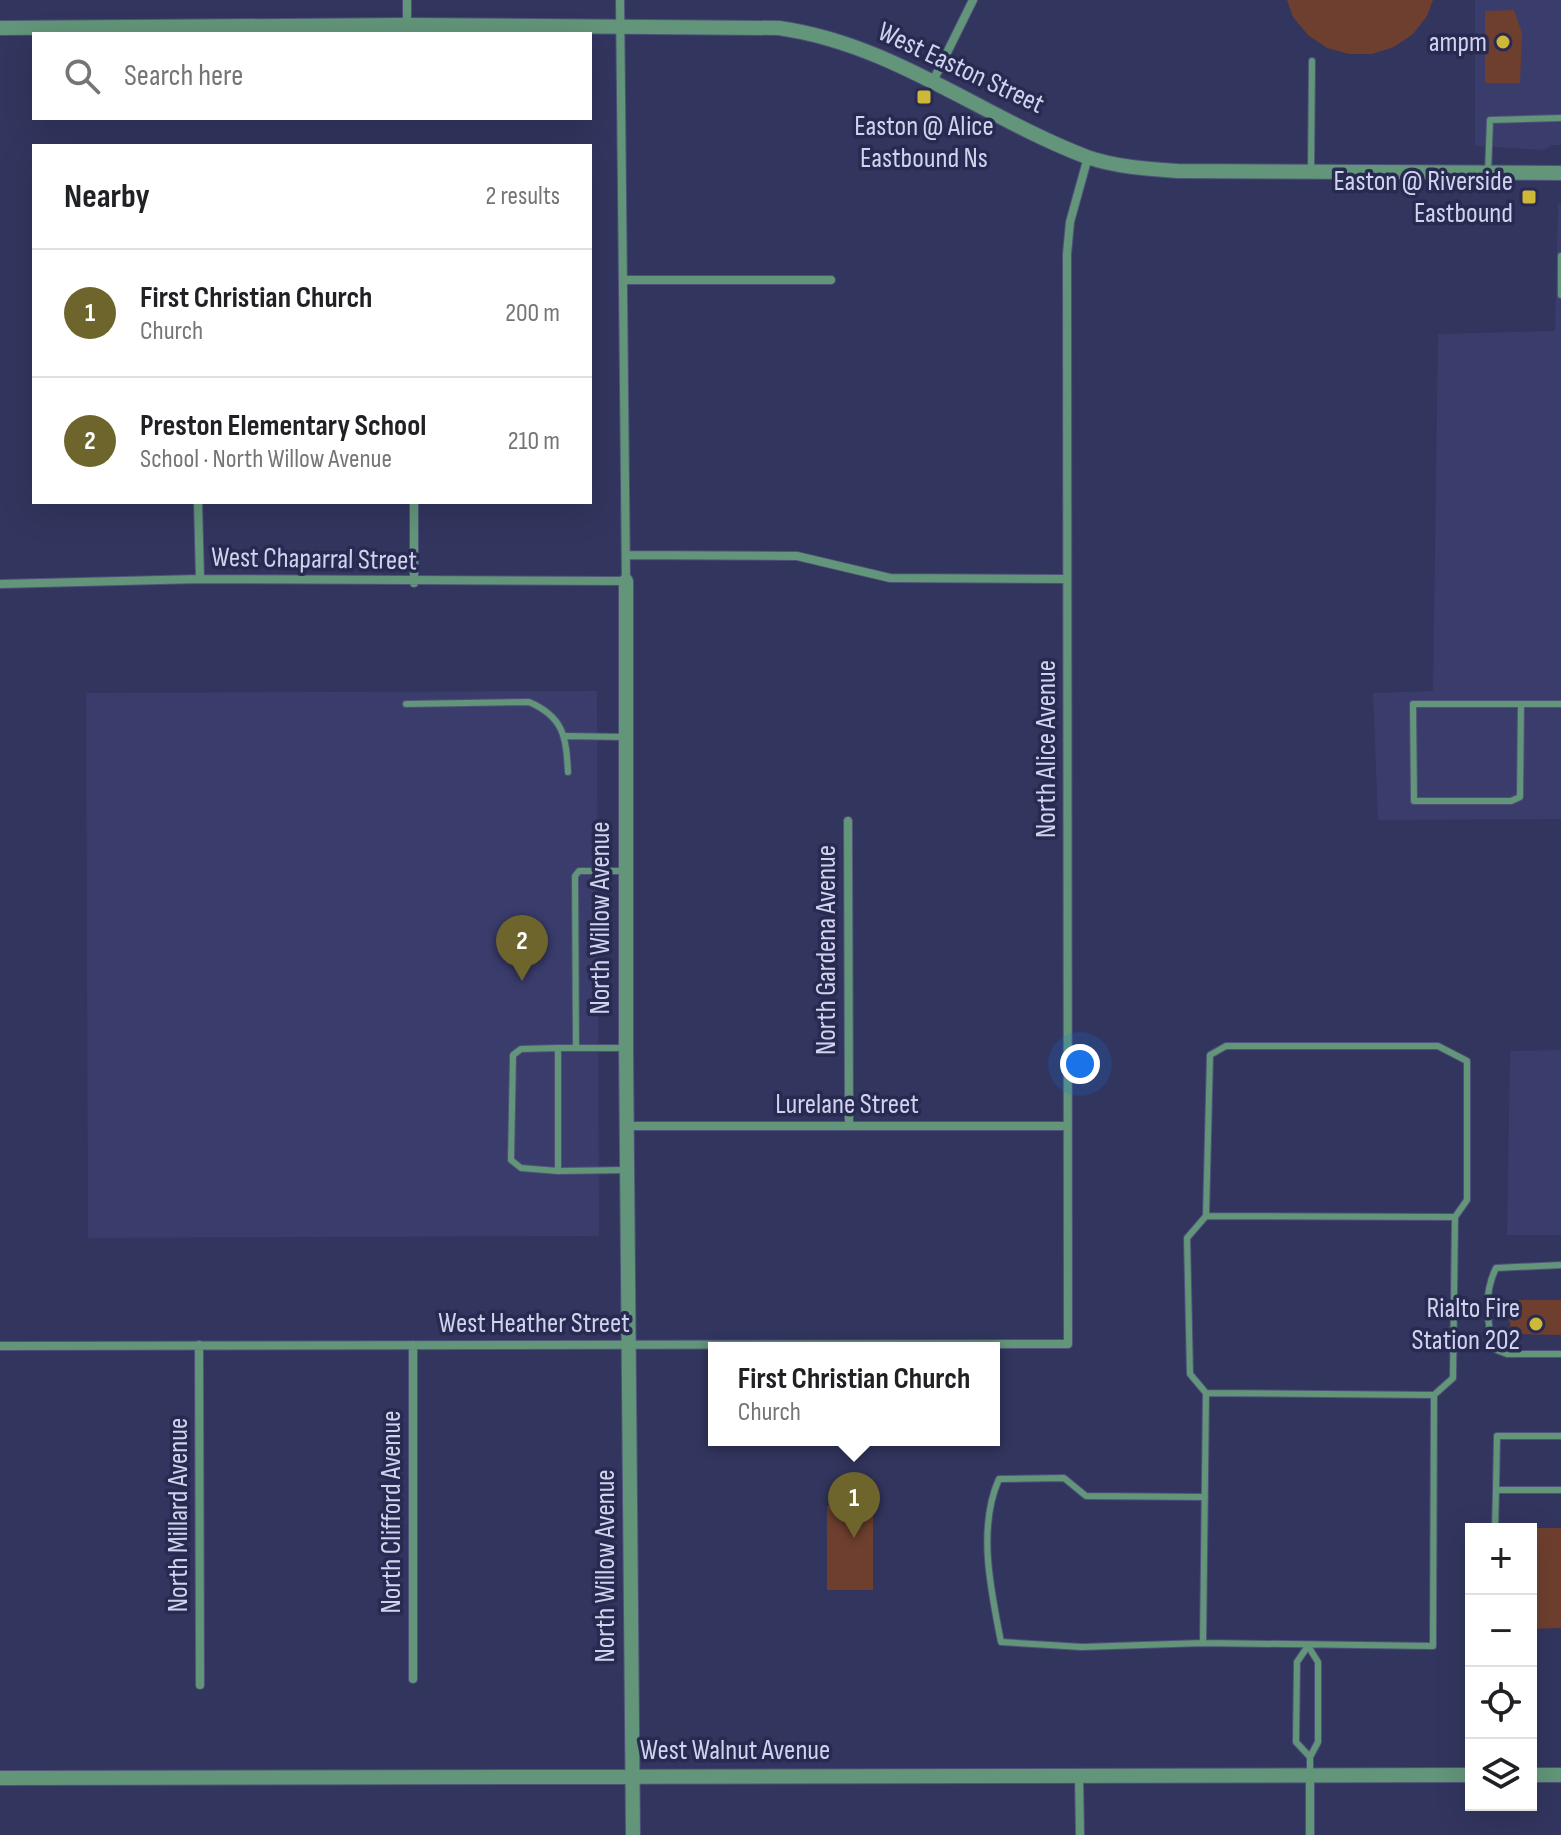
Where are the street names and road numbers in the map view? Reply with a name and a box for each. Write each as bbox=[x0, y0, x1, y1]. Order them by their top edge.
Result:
street label: West Easton Street bbox=[873, 15, 1049, 121]
street label: West Chaparral Street bbox=[211, 541, 417, 577]
street label: North Alice Avenue bbox=[1030, 660, 1063, 838]
street label: North Willow Avenue bbox=[584, 821, 617, 1015]
street label: North Gardena Avenue bbox=[810, 845, 843, 1055]
street label: Lurelane Street bbox=[775, 1088, 919, 1121]
street label: West Heather Street bbox=[438, 1307, 630, 1340]
street label: North Clifford Avenue bbox=[375, 1410, 408, 1614]
street label: North Millard Avenue bbox=[162, 1418, 195, 1612]
street label: North Willow Avenue bbox=[589, 1469, 622, 1663]
street label: West Walnut Avenue bbox=[640, 1734, 830, 1767]

